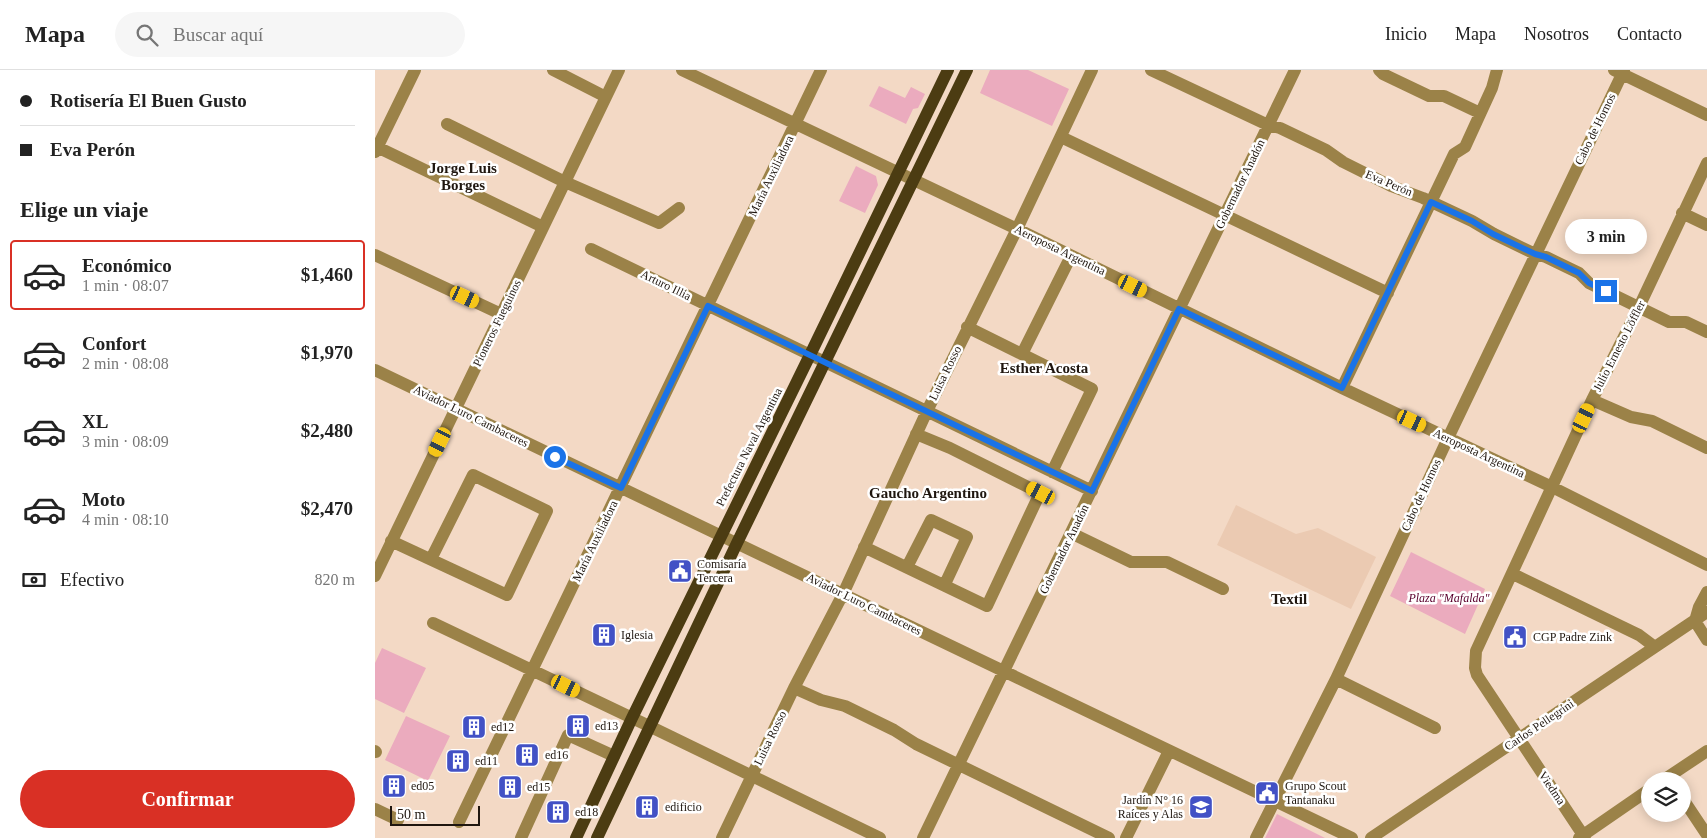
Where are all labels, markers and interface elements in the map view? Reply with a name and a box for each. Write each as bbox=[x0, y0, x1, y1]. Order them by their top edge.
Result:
search box bbox=[115, 12, 465, 57]
text: Mapa bbox=[25, 21, 85, 47]
icon: search bbox=[133, 21, 161, 49]
text: Buscar aquí bbox=[173, 24, 263, 45]
text: Inicio bbox=[1385, 24, 1427, 44]
text: Mapa bbox=[1455, 24, 1496, 44]
text: Nosotros bbox=[1524, 24, 1589, 44]
text: Contacto bbox=[1617, 24, 1682, 44]
text: Rotisería El Buen Gusto bbox=[50, 90, 247, 111]
street label: Cabo de Hornos bbox=[1572, 91, 1619, 167]
street label: María Auxiliadora bbox=[745, 133, 797, 219]
street label: Gobernador Anadón bbox=[1212, 137, 1268, 231]
text: Eva Perón bbox=[50, 139, 135, 160]
district label: Jorge Luis Borges bbox=[429, 160, 497, 193]
street label: Eva Perón bbox=[1363, 167, 1415, 199]
text: Elige un viaje bbox=[20, 197, 148, 222]
callout: 3 min bbox=[1565, 218, 1647, 254]
street label: Aeroposta Argentina bbox=[1012, 222, 1108, 278]
text: 3 min bbox=[1587, 228, 1625, 245]
icon: car bbox=[22, 253, 67, 298]
text: Económico bbox=[82, 255, 172, 276]
text: $1,460 bbox=[301, 264, 353, 285]
street label: Arturo Illia bbox=[639, 267, 694, 303]
car bbox=[1116, 273, 1149, 299]
text: 1 min · 08:07 bbox=[82, 277, 169, 294]
street label: Pioneros Fueguinos bbox=[470, 277, 524, 369]
route end bbox=[1595, 280, 1617, 302]
car bbox=[448, 284, 481, 310]
street label: Julio Ernesto Löffler bbox=[1590, 298, 1648, 394]
icon: car bbox=[22, 331, 67, 376]
text: Confort bbox=[82, 333, 146, 354]
text: $1,970 bbox=[301, 342, 353, 363]
street label: Luisa Rosso bbox=[926, 343, 964, 403]
text: 2 min · 08:08 bbox=[82, 355, 169, 372]
district label: Esther Acosta bbox=[1000, 360, 1089, 376]
street label: Aviador Luro Cambaceres bbox=[411, 382, 531, 450]
street label: Prefectura Naval Argentina bbox=[713, 385, 785, 509]
car bbox=[1570, 401, 1597, 435]
car bbox=[1395, 408, 1428, 434]
icon: car bbox=[22, 409, 67, 454]
text: XL bbox=[82, 411, 108, 432]
text: $2,480 bbox=[301, 420, 353, 441]
car bbox=[426, 425, 453, 459]
street label: Aeroposta Argentina bbox=[1431, 426, 1528, 481]
text: 3 min · 08:09 bbox=[82, 433, 169, 450]
route start bbox=[544, 446, 566, 468]
street label: Cabo de Hornos bbox=[1398, 456, 1444, 533]
car bbox=[1024, 480, 1057, 506]
district label: Gaucho Argentino bbox=[869, 485, 987, 501]
icon: car bbox=[22, 487, 67, 532]
text: Moto bbox=[82, 489, 125, 510]
text: $2,470 bbox=[301, 498, 353, 519]
street label: María Auxiliadora bbox=[569, 498, 621, 584]
street label: Gobernador Anadón bbox=[1036, 502, 1092, 596]
text: 4 min · 08:10 bbox=[82, 511, 169, 528]
place label: Comisaría Tercera bbox=[697, 557, 747, 585]
public building icon: Comisaría Tercera bbox=[667, 558, 693, 584]
icon: cash bbox=[20, 566, 48, 594]
text: Efectivo bbox=[60, 569, 124, 590]
street label: Aviador Luro Cambaceres bbox=[804, 570, 924, 638]
text: 820 m bbox=[315, 571, 355, 588]
district label: Textil bbox=[1271, 591, 1307, 607]
park label: Plaza "Mafalda" bbox=[1407, 591, 1490, 605]
building icon: Iglesia bbox=[591, 622, 617, 648]
public building icon: CGP Padre Zink bbox=[1502, 624, 1528, 650]
place label: Iglesia bbox=[621, 628, 654, 642]
place label: CGP Padre Zink bbox=[1533, 630, 1612, 644]
car bbox=[549, 673, 582, 699]
street label: Carlos Pellegrini bbox=[1502, 696, 1577, 753]
street label: Luisa Rosso bbox=[751, 708, 789, 768]
building icon: ed13 bbox=[565, 713, 591, 739]
building icon: ed12 bbox=[461, 714, 487, 740]
place label: ed13 bbox=[595, 719, 618, 733]
place label: ed12 bbox=[491, 720, 514, 734]
building icon: ed16 bbox=[514, 742, 540, 768]
building icon: ed11 bbox=[445, 748, 471, 774]
place label: ed16 bbox=[545, 748, 568, 762]
place label: ed11 bbox=[475, 754, 498, 768]
street label: Viedma bbox=[1536, 769, 1569, 808]
button: Confirmar bbox=[20, 770, 355, 828]
map controls bbox=[1641, 772, 1691, 822]
button: layers bbox=[1641, 772, 1691, 822]
building icon: ed05 bbox=[381, 773, 407, 799]
building icon: ed15 bbox=[497, 774, 523, 800]
place label: ed05 bbox=[411, 779, 434, 793]
place label: Grupo Scout Tantanaku bbox=[1285, 779, 1347, 807]
place label: ed15 bbox=[527, 780, 550, 794]
public building icon: Grupo Scout Tantanaku bbox=[1254, 780, 1280, 806]
place label: Jardín N° 16 Raíces y Alas bbox=[1118, 793, 1183, 821]
building icon: edificio bbox=[634, 794, 660, 820]
school or university icon: Jardín N° 16 Raíces y Alas bbox=[1188, 794, 1214, 820]
building icon: ed18 bbox=[545, 799, 571, 825]
place label: edificio bbox=[665, 800, 702, 814]
scale bar bbox=[390, 803, 480, 826]
place label: ed18 bbox=[575, 805, 598, 819]
text: 50 m bbox=[397, 807, 425, 822]

